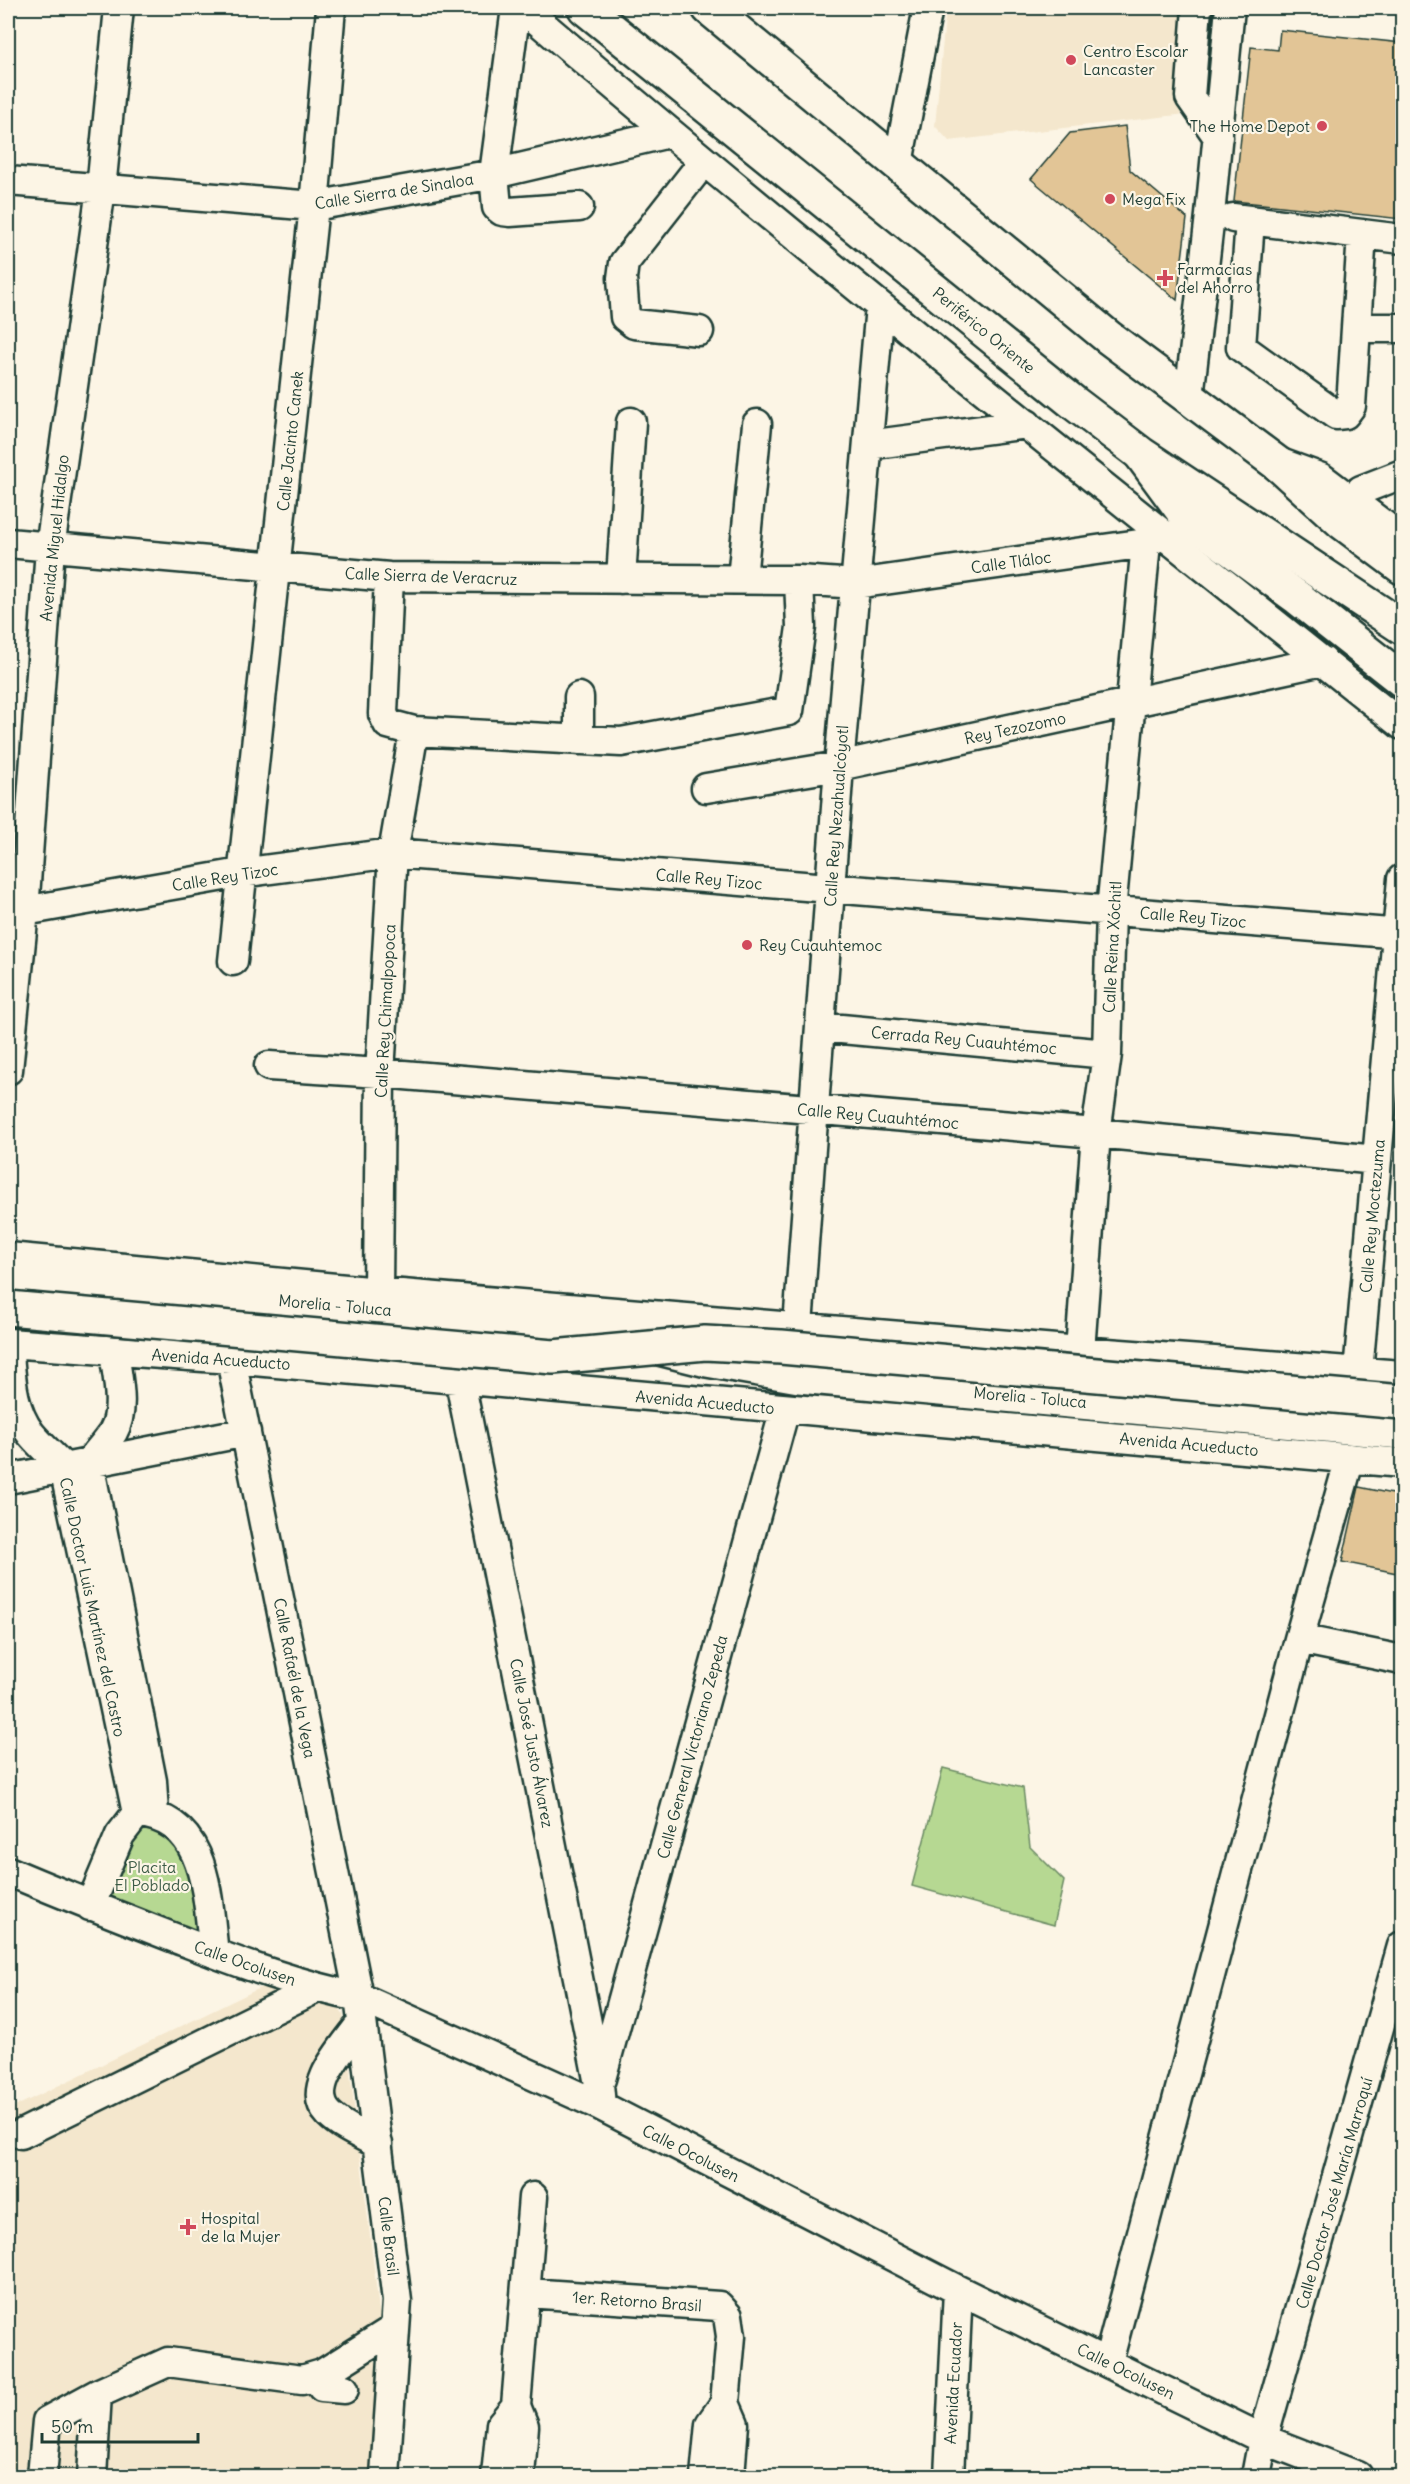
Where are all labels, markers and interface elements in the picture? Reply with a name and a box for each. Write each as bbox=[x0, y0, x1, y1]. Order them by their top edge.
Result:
place label: Centro Escolar Lancaster bbox=[1083, 41, 1189, 79]
marker: Centro Escolar Lancaster bbox=[1064, 53, 1078, 67]
place label: The Home Depot bbox=[1190, 116, 1311, 136]
marker: The Home Depot bbox=[1315, 119, 1329, 133]
street label: Calle Sierra de Sinaloa bbox=[313, 169, 475, 213]
place label: Mega Fix bbox=[1122, 189, 1186, 209]
marker: Mega Fix bbox=[1103, 192, 1117, 206]
place label: Farmacias del Ahorro bbox=[1177, 259, 1253, 297]
marker: Farmacias del Ahorro bbox=[1158, 271, 1172, 285]
street label: Periférico Oriente bbox=[929, 283, 1039, 377]
street label: Calle Jacinto Canek bbox=[273, 370, 307, 512]
street label: Avenida Miguel Hidalgo bbox=[35, 454, 73, 622]
street label: Calle Tláloc bbox=[970, 546, 1052, 578]
street label: Calle Sierra de Veracruz bbox=[344, 563, 518, 589]
street label: Rey Tezozomo bbox=[962, 707, 1068, 749]
street label: Calle Rey Nezahualcóyotl bbox=[820, 725, 852, 907]
street label: Calle Rey Tizoc bbox=[171, 859, 279, 895]
street label: Calle Rey Tizoc bbox=[655, 864, 763, 894]
street label: Calle Reina Xóchitl bbox=[1099, 881, 1125, 1013]
street label: Calle Rey Tizoc bbox=[1139, 902, 1247, 932]
street label: Calle Rey Chimalpopoca bbox=[370, 924, 400, 1098]
place label: Rey Cuauhtemoc bbox=[759, 935, 882, 955]
marker: Rey Cuauhtemoc bbox=[740, 938, 754, 952]
street label: Cerrada Rey Cuauhtémoc bbox=[870, 1022, 1058, 1058]
street label: Calle Rey Cuauhtémoc bbox=[796, 1099, 960, 1133]
street label: Calle Rey Moctezuma bbox=[1355, 1138, 1389, 1294]
street label: Morelia - Toluca bbox=[278, 1290, 392, 1320]
street label: Avenida Acueducto bbox=[151, 1344, 291, 1374]
street label: Morelia - Toluca bbox=[973, 1382, 1087, 1412]
street label: Avenida Acueducto bbox=[635, 1386, 775, 1418]
street label: Avenida Acueducto bbox=[1119, 1428, 1259, 1460]
street label: Calle Doctor Luis Martínez del Castro bbox=[56, 1475, 130, 1739]
street label: Calle Rafaél de la Vega bbox=[270, 1596, 320, 1760]
street label: Calle General Victoriano Zepeda bbox=[652, 1633, 732, 1861]
street label: Calle José Justo Álvarez bbox=[506, 1657, 558, 1830]
park label: Placita El Poblado bbox=[115, 1857, 189, 1895]
street label: Calle Ocolusen bbox=[191, 1936, 299, 1990]
street label: Calle Doctor José María Marroquí bbox=[1291, 2075, 1377, 2311]
street label: Calle Ocolusen bbox=[639, 2120, 743, 2186]
street label: Calle Brasil bbox=[374, 2195, 404, 2277]
place label: Hospital de la Mujer bbox=[201, 2208, 281, 2246]
marker: Hospital de la Mujer bbox=[179, 2218, 197, 2236]
street label: 1er. Retorno Brasil bbox=[572, 2287, 702, 2315]
street label: Avenida Ecuador bbox=[940, 2321, 966, 2445]
street label: Calle Ocolusen bbox=[1074, 2339, 1178, 2403]
scale bar bbox=[42, 2406, 198, 2444]
text: 50 m bbox=[51, 2415, 93, 2438]

